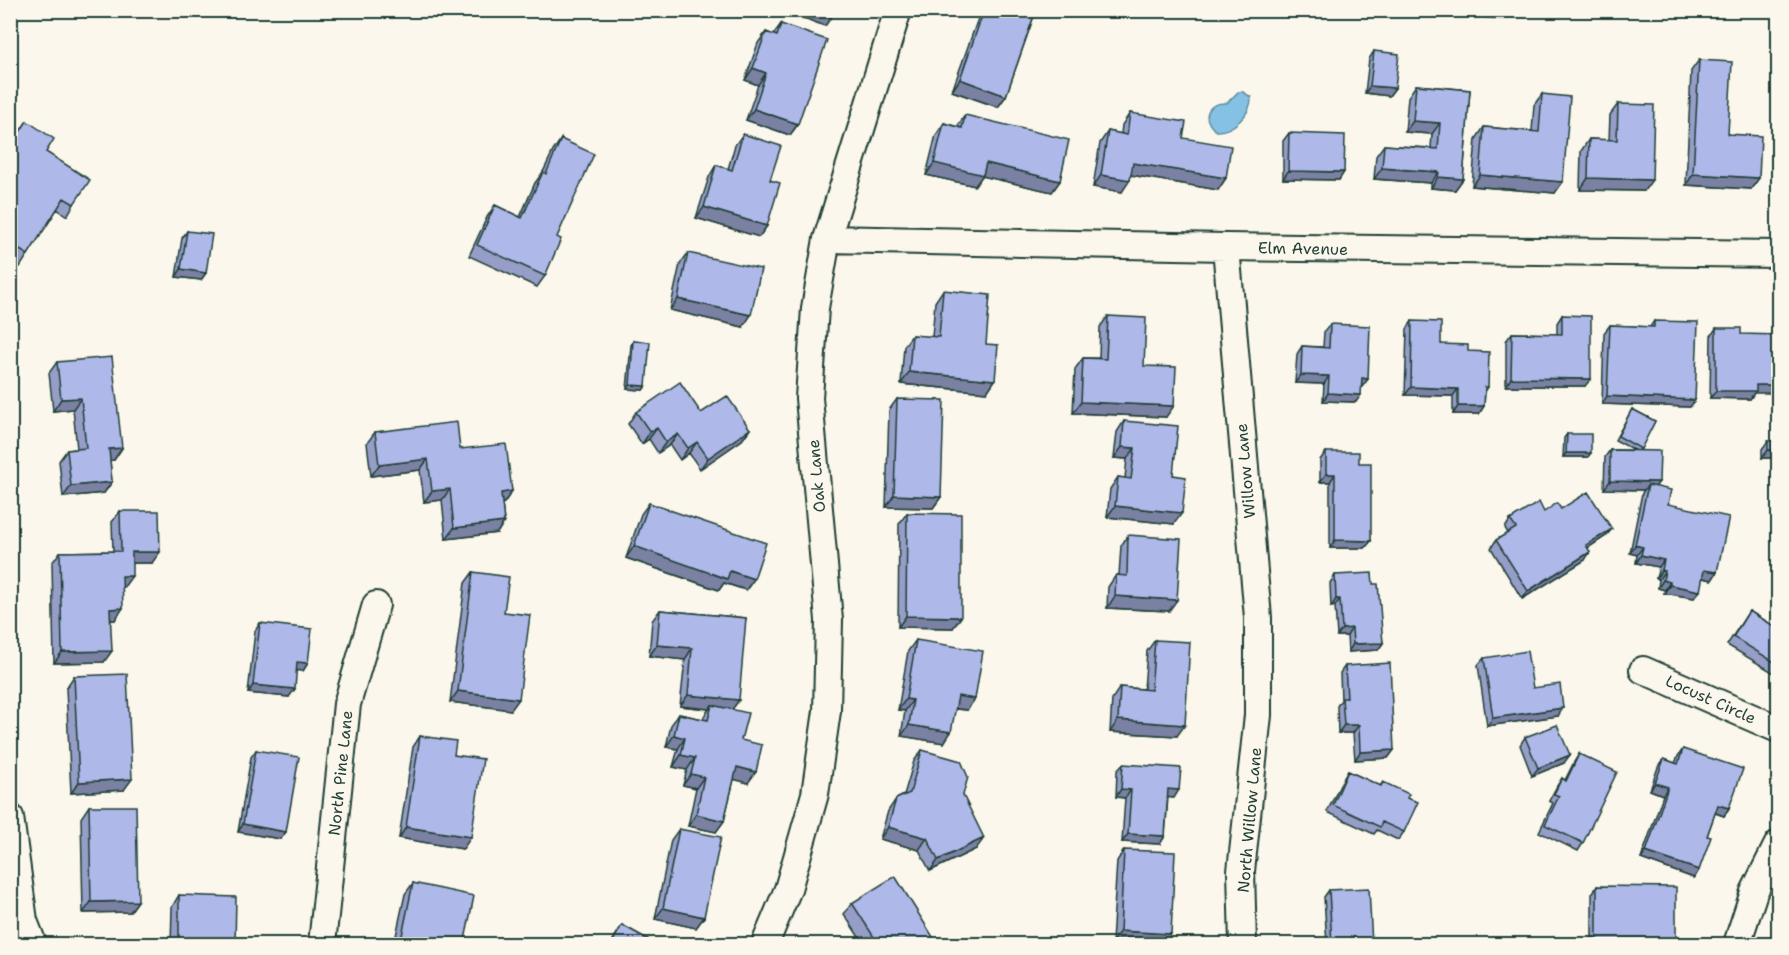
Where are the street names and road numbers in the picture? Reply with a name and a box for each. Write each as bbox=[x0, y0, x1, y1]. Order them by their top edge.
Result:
street label: Elm Avenue bbox=[1258, 237, 1348, 260]
street label: Willow Lane bbox=[1231, 423, 1260, 519]
street label: Oak Lane bbox=[803, 439, 830, 513]
street label: Locust Circle bbox=[1662, 670, 1759, 729]
street label: North Pine Lane bbox=[323, 709, 358, 837]
street label: North Willow Lane bbox=[1233, 746, 1266, 894]

